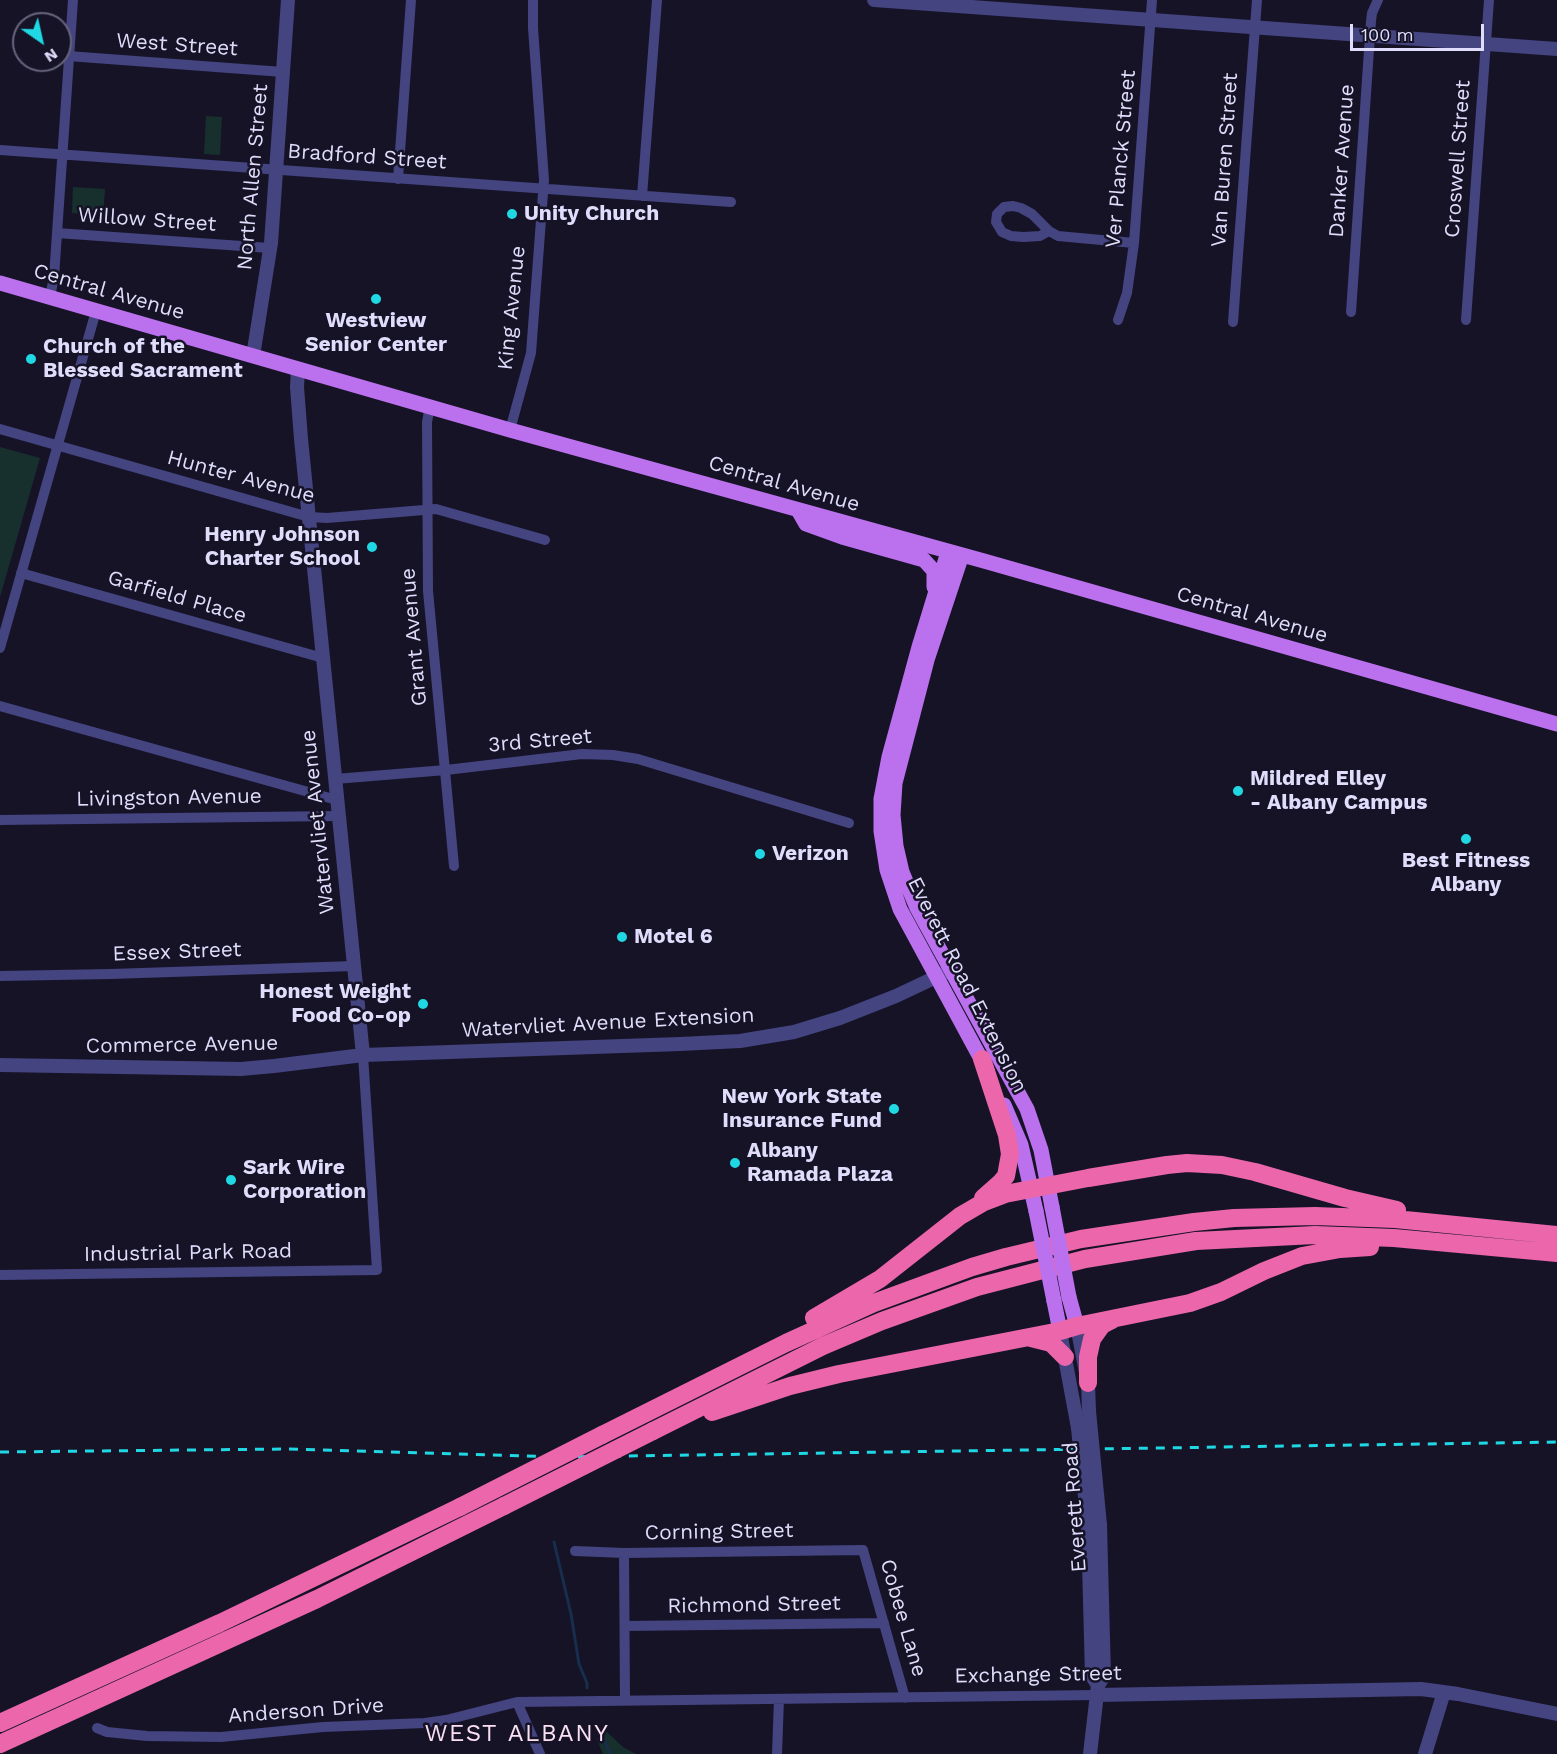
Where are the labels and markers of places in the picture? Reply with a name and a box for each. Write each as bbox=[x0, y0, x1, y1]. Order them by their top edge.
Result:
place label: Unity Church bbox=[524, 201, 659, 227]
marker: Unity Church bbox=[505, 207, 519, 221]
marker: Westview Senior Center bbox=[369, 292, 383, 306]
place label: Westview Senior Center bbox=[305, 308, 447, 358]
place label: Church of the Blessed Sacrament bbox=[43, 334, 243, 384]
marker: Church of the Blessed Sacrament bbox=[24, 352, 38, 366]
place label: Henry Johnson Charter School bbox=[204, 522, 360, 572]
marker: Henry Johnson Charter School bbox=[365, 540, 379, 554]
place label: Mildred Elley - Albany Campus bbox=[1250, 766, 1427, 816]
marker: Mildred Elley - Albany Campus bbox=[1231, 784, 1245, 798]
marker: Best Fitness Albany bbox=[1459, 832, 1473, 846]
place label: Verizon bbox=[772, 841, 849, 867]
marker: Verizon bbox=[753, 847, 767, 861]
place label: Best Fitness Albany bbox=[1402, 848, 1530, 898]
place label: Motel 6 bbox=[634, 924, 713, 950]
marker: Motel 6 bbox=[615, 930, 629, 944]
place label: Honest Weight Food Co-op bbox=[259, 979, 411, 1029]
marker: Honest Weight Food Co-op bbox=[416, 997, 430, 1011]
place label: New York State Insurance Fund bbox=[722, 1084, 882, 1134]
marker: New York State Insurance Fund bbox=[887, 1102, 901, 1116]
place label: Albany Ramada Plaza bbox=[747, 1138, 893, 1188]
place label: Sark Wire Corporation bbox=[243, 1155, 366, 1205]
marker: Albany Ramada Plaza bbox=[728, 1156, 742, 1170]
marker: Sark Wire Corporation bbox=[224, 1173, 238, 1187]

